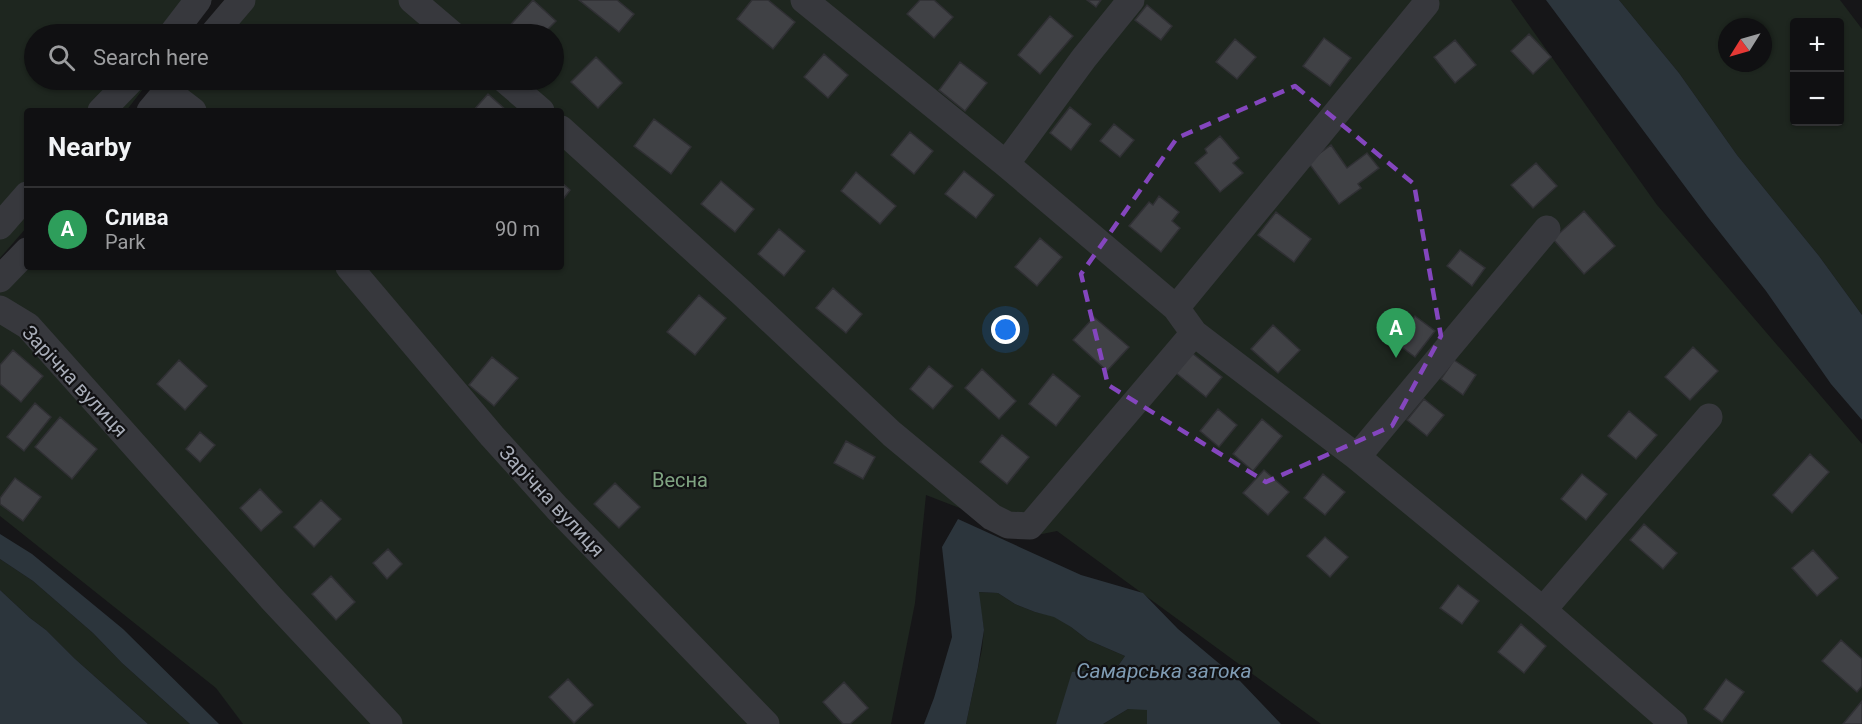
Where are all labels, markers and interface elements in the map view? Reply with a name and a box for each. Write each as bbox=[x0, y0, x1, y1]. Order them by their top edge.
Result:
north arrow bbox=[1718, 18, 1772, 72]
map controls bbox=[1790, 18, 1844, 126]
button: + bbox=[1790, 18, 1844, 72]
search box bbox=[24, 24, 564, 90]
icon: search bbox=[45, 41, 78, 74]
text: Search here bbox=[93, 45, 209, 70]
button: − bbox=[1790, 72, 1844, 126]
text: Nearby bbox=[48, 132, 131, 162]
text: Слива bbox=[105, 205, 169, 230]
text: A bbox=[61, 217, 74, 241]
text: 90 m bbox=[495, 217, 540, 241]
text: Park bbox=[105, 230, 145, 254]
pin: A bbox=[1376, 308, 1416, 358]
your location bbox=[991, 315, 1020, 344]
street label: Зарічна вулиця bbox=[17, 320, 133, 442]
street label: Зарічна вулиця bbox=[494, 440, 610, 562]
park label: Весна bbox=[652, 468, 708, 492]
water label: Самарська затока bbox=[1076, 659, 1252, 683]

